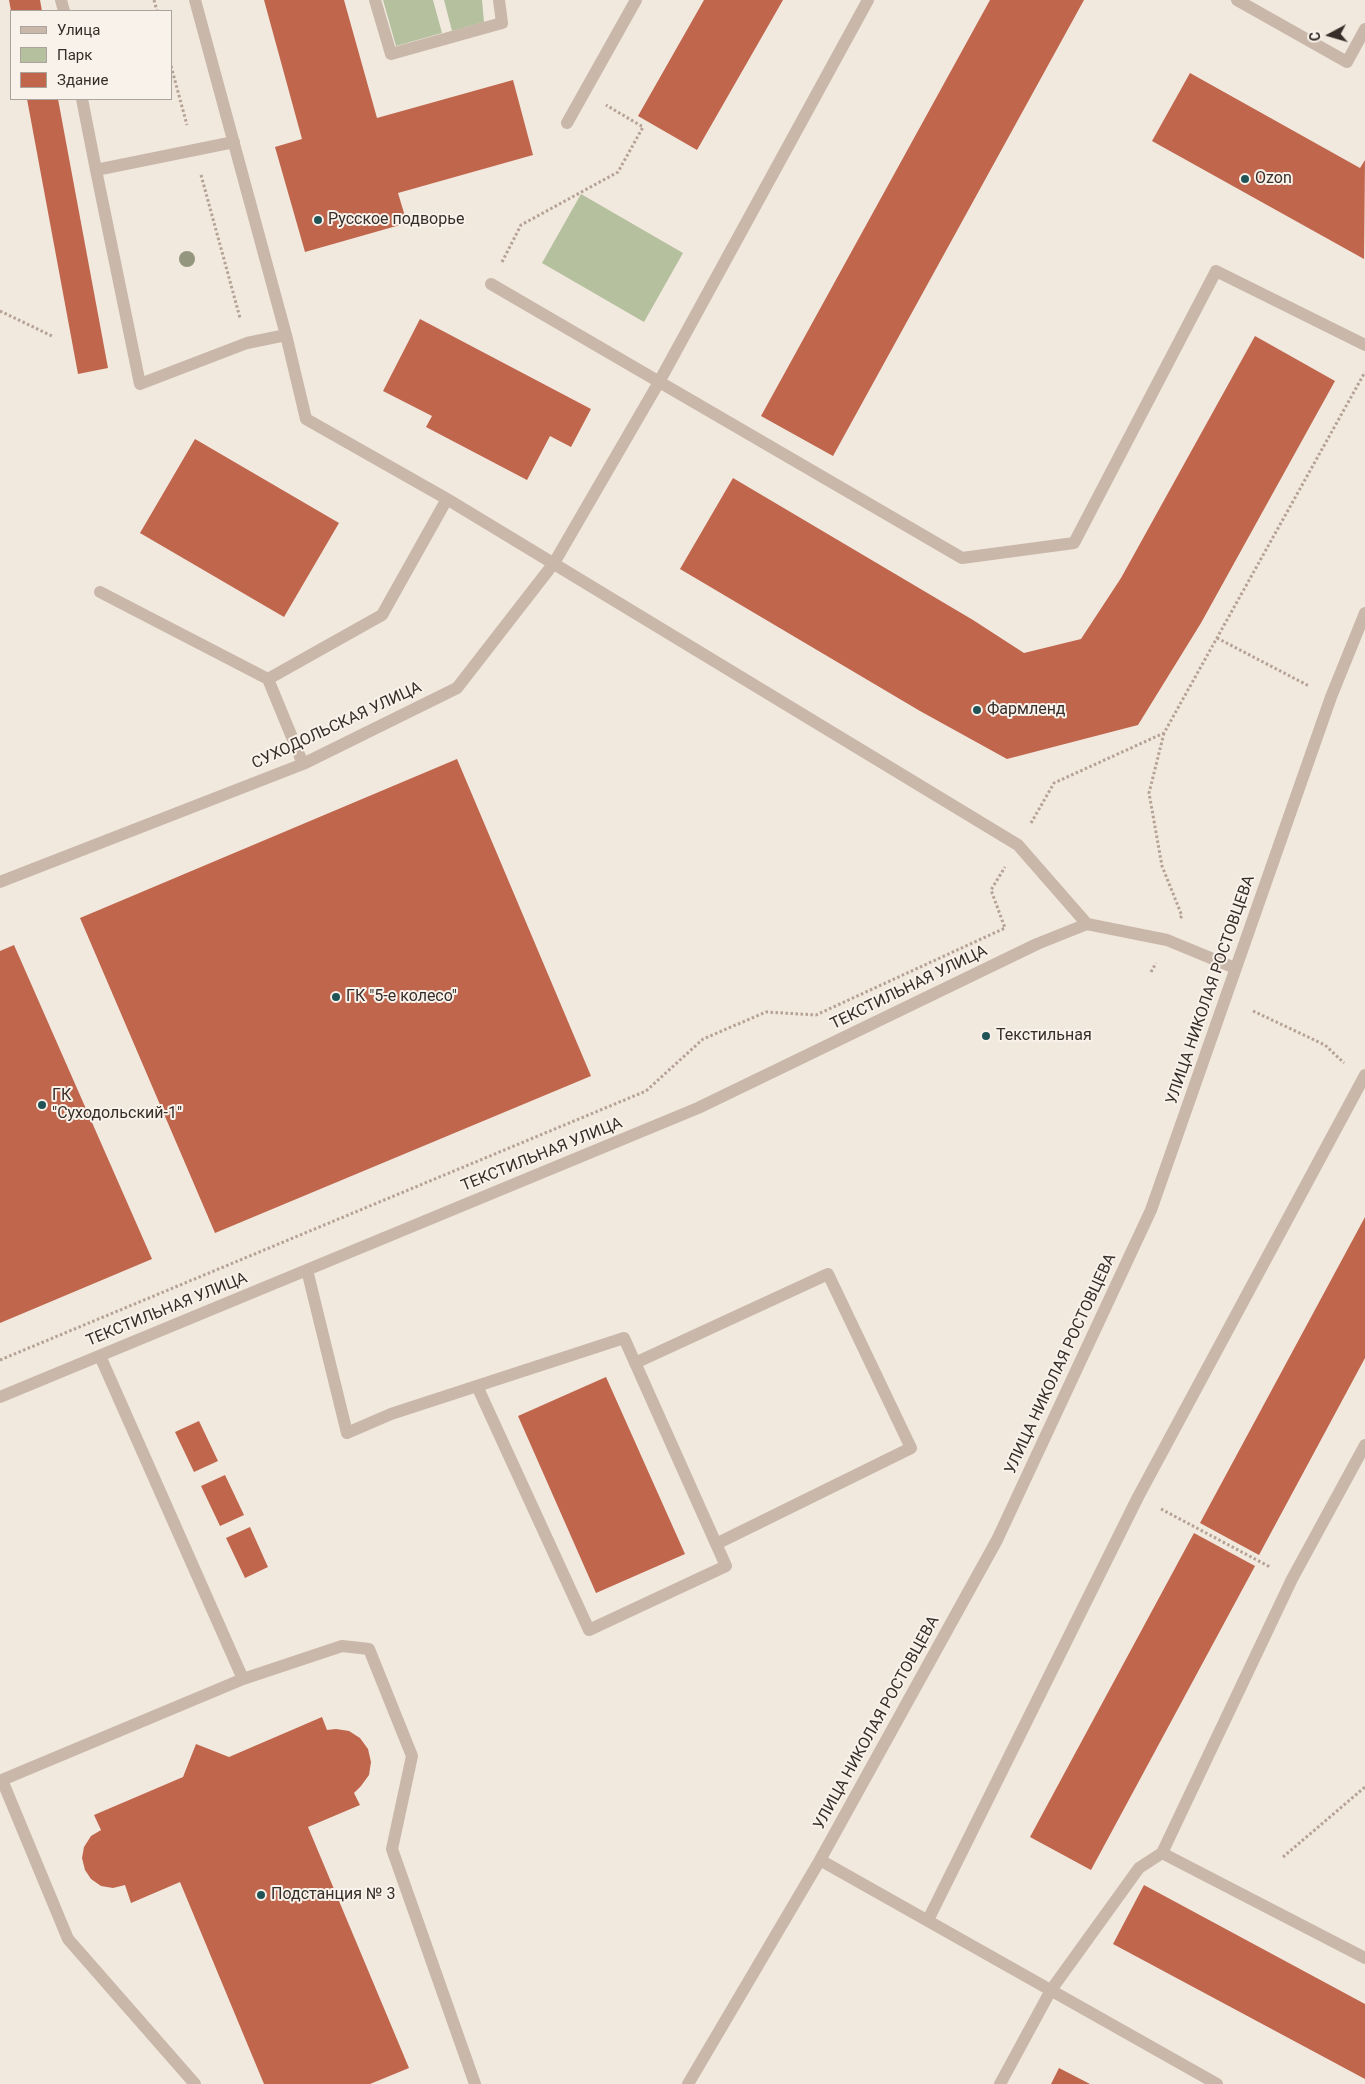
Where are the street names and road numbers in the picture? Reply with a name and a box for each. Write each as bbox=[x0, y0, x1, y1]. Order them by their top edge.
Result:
street label: СУХОДОЛЬСКАЯ УЛИЦА bbox=[249, 678, 425, 774]
street label: УЛИЦА НИКОЛАЯ РОСТОВЦЕВА bbox=[1163, 873, 1259, 1107]
street label: ТЕКСТИЛЬНАЯ УЛИЦА bbox=[827, 942, 991, 1034]
street label: ТЕКСТИЛЬНАЯ УЛИЦА bbox=[459, 1114, 625, 1196]
street label: УЛИЦА НИКОЛАЯ РОСТОВЦЕВА bbox=[1001, 1251, 1121, 1477]
street label: ТЕКСТИЛЬНАЯ УЛИЦА bbox=[84, 1269, 250, 1351]
street label: УЛИЦА НИКОЛАЯ РОСТОВЦЕВА bbox=[810, 1613, 944, 1833]

